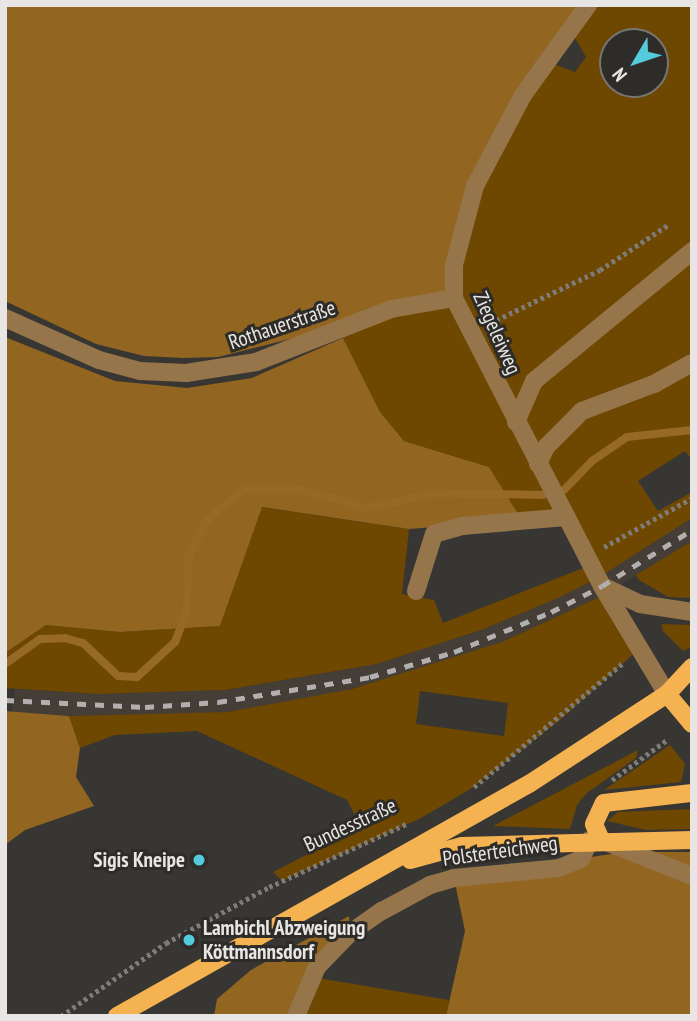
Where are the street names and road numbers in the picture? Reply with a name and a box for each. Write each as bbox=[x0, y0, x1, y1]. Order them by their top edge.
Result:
street label: Ziegeleiweg bbox=[468, 288, 526, 378]
street label: Rothauerstraße bbox=[225, 295, 339, 355]
street label: Bundesstraße bbox=[300, 793, 400, 857]
street label: Polsterteichweg bbox=[441, 830, 559, 872]

